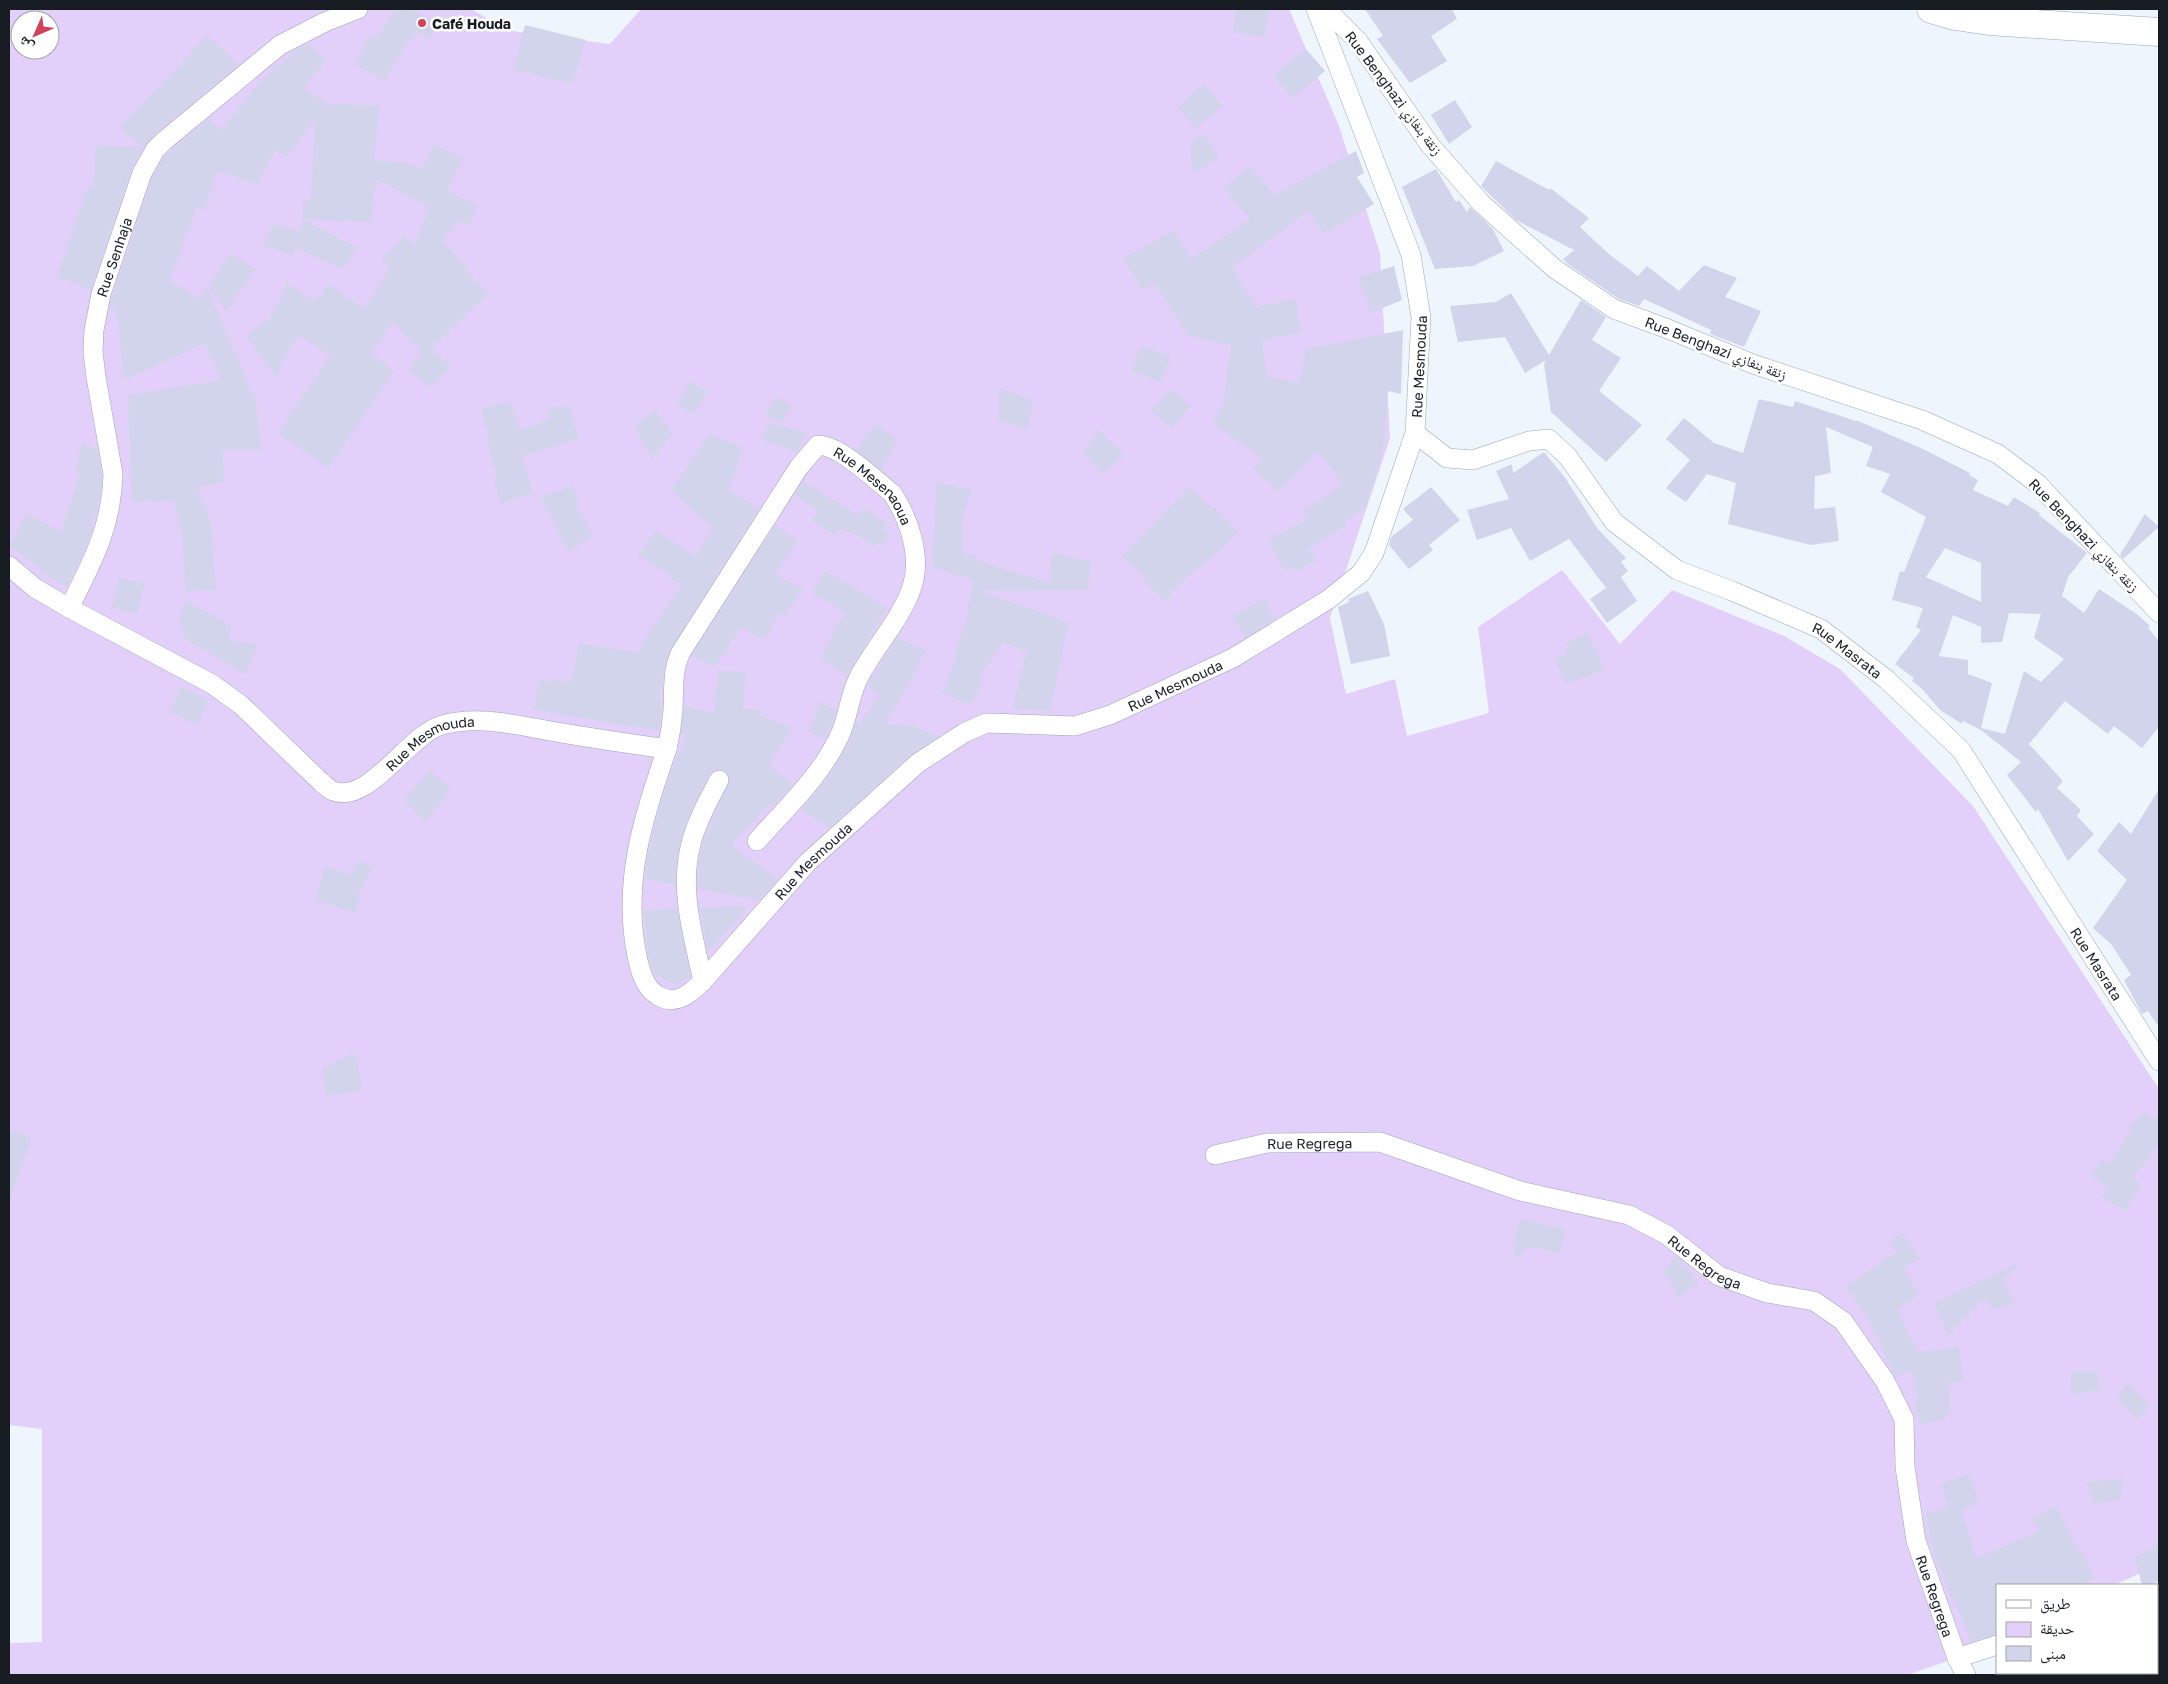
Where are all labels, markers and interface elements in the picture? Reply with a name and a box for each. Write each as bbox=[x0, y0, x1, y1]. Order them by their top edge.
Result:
north arrow bbox=[10, 10, 60, 60]
place label: Café Houda bbox=[432, 15, 511, 32]
marker: Café Houda bbox=[416, 17, 428, 29]
street label: Rue Benghazi زنقة بنغازي bbox=[1339, 28, 1446, 160]
text: ش bbox=[14, 32, 37, 56]
street label: Rue Senhaja bbox=[92, 215, 135, 299]
street label: Rue Benghazi زنقة بنغازي bbox=[1641, 313, 1789, 386]
street label: Rue Mesmouda bbox=[1407, 315, 1430, 418]
street label: Rue Mesenaoua bbox=[831, 442, 916, 527]
street label: Rue Benghazi زنقة بنغازي bbox=[2023, 475, 2142, 598]
street label: Rue Masrata bbox=[1810, 618, 1886, 682]
street label: Rue Mesmouda bbox=[1125, 656, 1225, 714]
street label: Rue Mesmouda bbox=[382, 712, 475, 774]
street label: Rue Mesmouda bbox=[770, 818, 855, 903]
street label: Rue Masrata bbox=[2067, 924, 2127, 1003]
street label: Rue Regrega bbox=[1267, 1134, 1352, 1152]
street label: Rue Regrega bbox=[1665, 1231, 1744, 1292]
street label: Rue Regrega bbox=[1913, 1553, 1957, 1639]
legend bbox=[1996, 1584, 2158, 1674]
text: طريق bbox=[2040, 1594, 2071, 1614]
text: حديقة bbox=[2040, 1619, 2075, 1637]
text: مبنى bbox=[2040, 1644, 2066, 1664]

